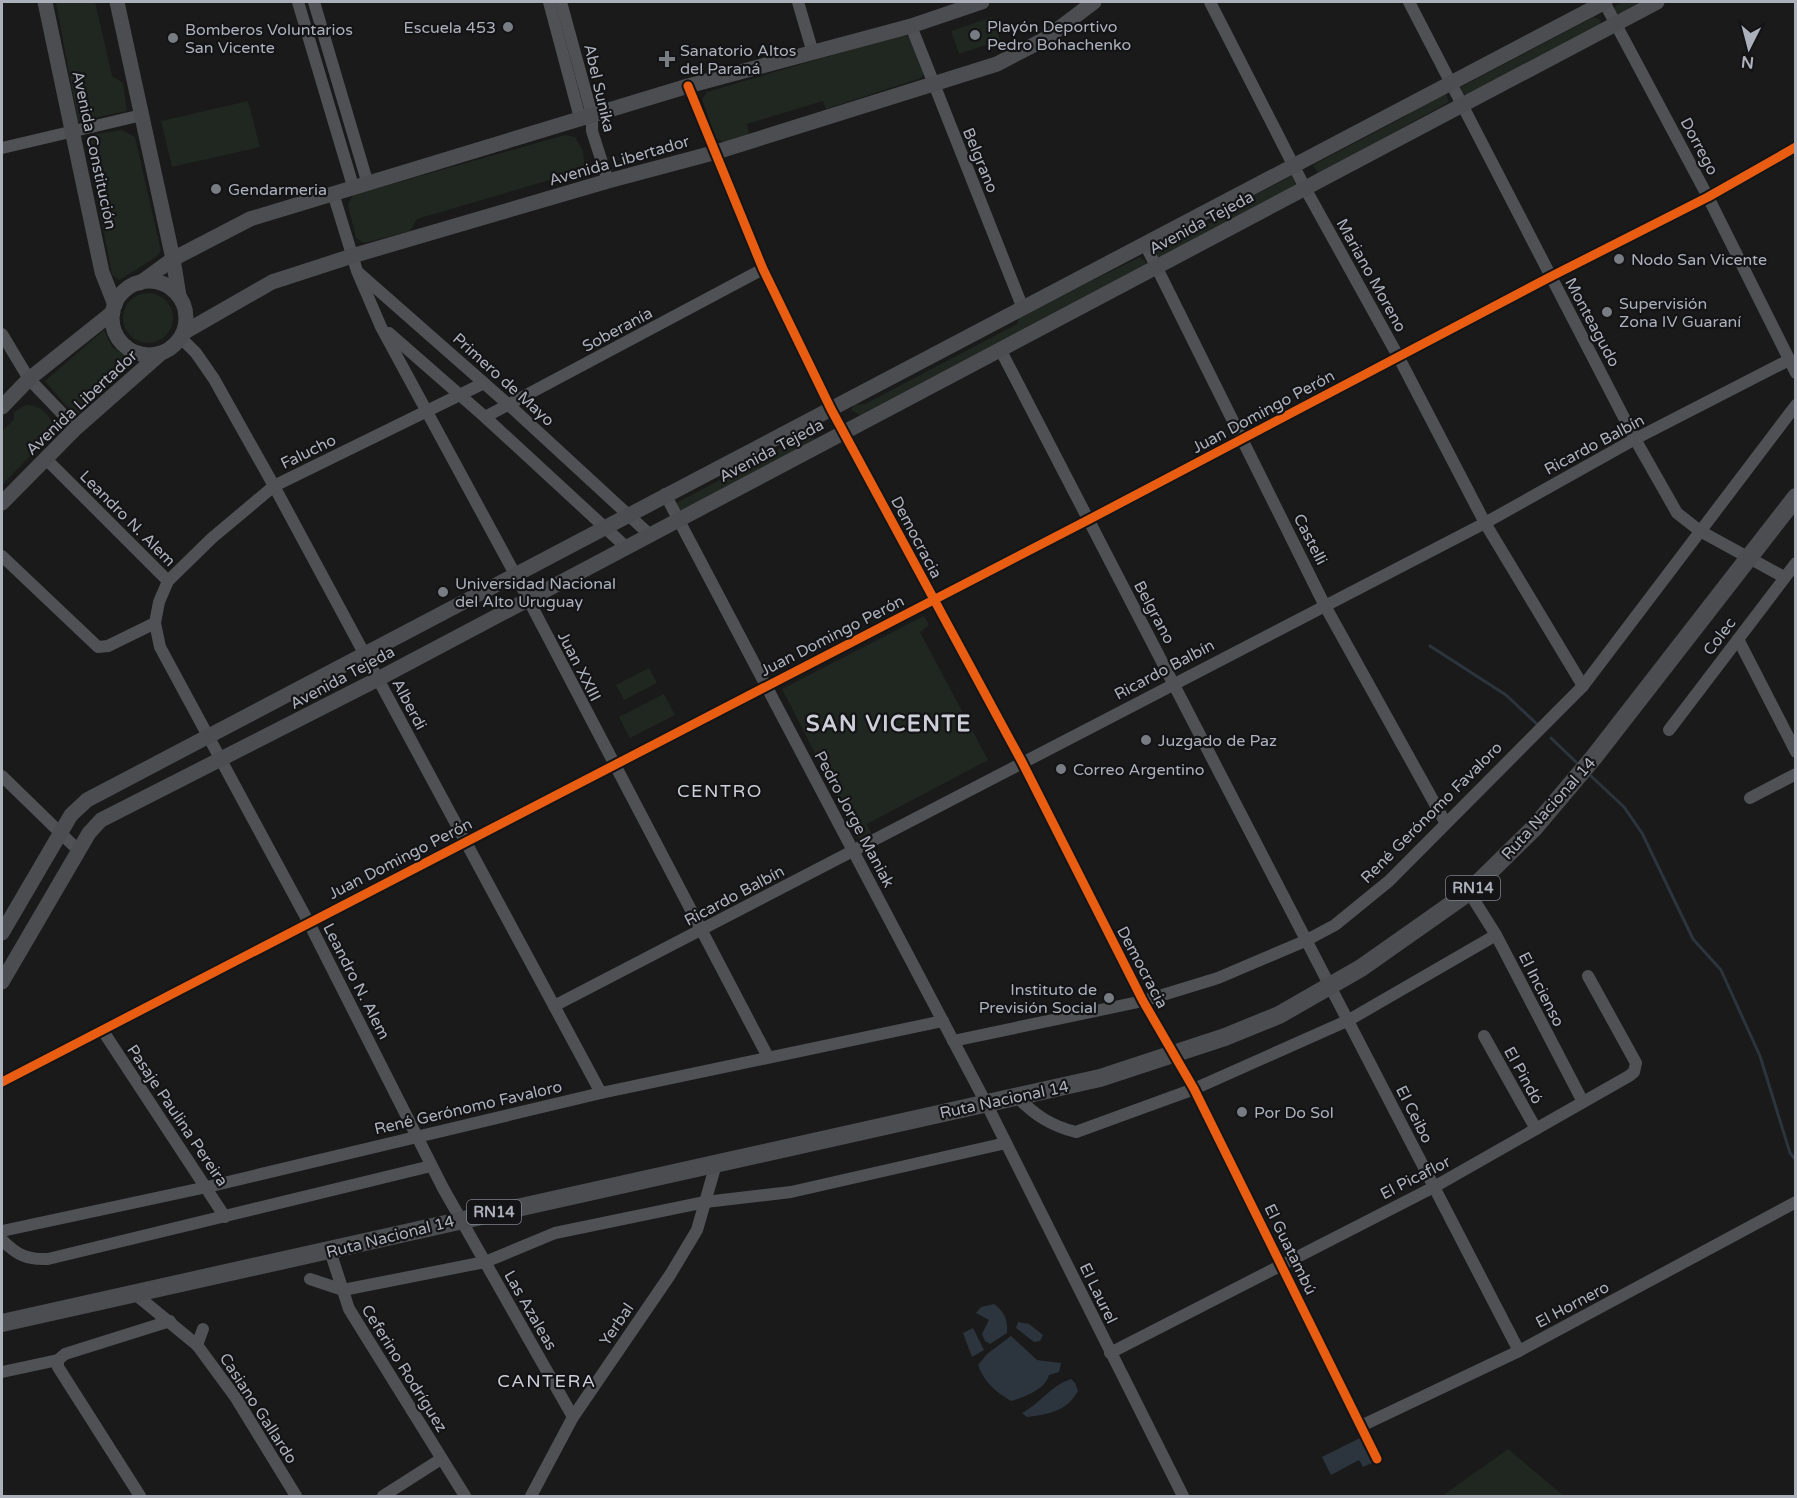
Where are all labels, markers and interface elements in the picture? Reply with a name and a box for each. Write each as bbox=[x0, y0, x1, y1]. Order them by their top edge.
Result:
place label: Playón Deportivo Pedro Bohachenko bbox=[987, 17, 1131, 55]
place label: Escuela 453 bbox=[404, 18, 496, 38]
north arrow bbox=[1719, 18, 1779, 78]
place label: Bomberos Voluntarios San Vicente bbox=[185, 20, 353, 58]
marker: Escuela 453 bbox=[501, 20, 515, 34]
marker: Playón Deportivo Pedro Bohachenko bbox=[968, 28, 982, 42]
marker: Bomberos Voluntarios San Vicente bbox=[166, 31, 180, 45]
place label: Sanatorio Altos del Paraná bbox=[680, 41, 796, 79]
street label: Abel Sunika bbox=[579, 42, 619, 134]
marker: Sanatorio Altos del Paraná bbox=[658, 50, 676, 68]
text: N bbox=[1740, 51, 1755, 73]
street label: Avenida Constitución bbox=[67, 69, 121, 231]
street label: Dorrego bbox=[1676, 114, 1723, 179]
street label: Belgrano bbox=[958, 125, 1002, 196]
street label: Avenida Libertador bbox=[547, 131, 693, 191]
place label: Gendarmeria bbox=[228, 180, 327, 200]
marker: Gendarmeria bbox=[209, 182, 223, 196]
street label: Avenida Tejeda bbox=[1146, 187, 1257, 259]
street label: Mariano Moreno bbox=[1332, 215, 1411, 336]
place label: Nodo San Vicente bbox=[1631, 250, 1767, 270]
marker: Nodo San Vicente bbox=[1612, 252, 1626, 266]
street label: Monteagudo bbox=[1560, 274, 1624, 371]
place label: Supervisión Zona IV Guaraní bbox=[1619, 294, 1741, 332]
street label: Soberanía bbox=[579, 303, 656, 357]
marker: Supervisión Zona IV Guaraní bbox=[1600, 305, 1614, 319]
street label: Primero de Mayo bbox=[448, 329, 558, 431]
street label: Avenida Libertador bbox=[22, 345, 142, 460]
street label: Juan Domingo Perón bbox=[1189, 366, 1338, 458]
street label: Ricardo Balbín bbox=[1541, 410, 1648, 480]
street label: Avenida Tejeda bbox=[716, 415, 827, 487]
street label: Falucho bbox=[277, 430, 339, 474]
street label: Leandro N. Alem bbox=[75, 467, 179, 571]
street label: Democracia bbox=[886, 493, 946, 582]
street label: Castelli bbox=[1289, 511, 1331, 568]
place label: Universidad Nacional del Alto Uruguay bbox=[455, 574, 616, 612]
street label: Belgrano bbox=[1129, 577, 1179, 648]
marker: Universidad Nacional del Alto Uruguay bbox=[436, 585, 450, 599]
street label: Juan Domingo Perón bbox=[757, 591, 908, 681]
street label: Colec bbox=[1699, 614, 1740, 659]
street label: Juan XXIII bbox=[553, 628, 605, 705]
street label: Ricardo Balbín bbox=[1111, 635, 1218, 705]
street label: Avenida Tejeda bbox=[287, 642, 398, 714]
street label: Alberdi bbox=[387, 676, 431, 733]
district label: SAN VICENTE bbox=[806, 711, 972, 737]
place label: Juzgado de Paz bbox=[1158, 731, 1277, 751]
marker: Juzgado de Paz bbox=[1139, 733, 1153, 747]
street label: René Gerónomo Favaloro bbox=[1357, 738, 1507, 888]
street label: Pedro Jorge Maniak bbox=[810, 748, 899, 891]
street label: Ruta Nacional 14 bbox=[1497, 753, 1600, 864]
place label: Correo Argentino bbox=[1073, 760, 1205, 780]
marker: Correo Argentino bbox=[1054, 762, 1068, 776]
district label: CENTRO bbox=[677, 780, 763, 802]
street label: Juan Domingo Perón bbox=[325, 814, 476, 904]
street label: Ricardo Balbín bbox=[681, 861, 788, 931]
road number: RN14 bbox=[1446, 876, 1500, 900]
street label: Leandro N. Alem bbox=[318, 920, 394, 1043]
street label: Democracia bbox=[1112, 923, 1172, 1012]
street label: El Incienso bbox=[1514, 949, 1568, 1030]
place label: Instituto de Previsión Social bbox=[979, 980, 1097, 1018]
marker: Instituto de Previsión Social bbox=[1102, 991, 1116, 1005]
street label: Pasaje Paulina Pereira bbox=[122, 1041, 232, 1190]
street label: El Pindó bbox=[1499, 1043, 1547, 1108]
street label: René Gerónomo Favaloro bbox=[372, 1077, 564, 1139]
street label: Ruta Nacional 14 bbox=[938, 1077, 1071, 1123]
street label: El Ceibo bbox=[1391, 1082, 1437, 1147]
place label: Por Do Sol bbox=[1254, 1103, 1334, 1123]
marker: Por Do Sol bbox=[1235, 1105, 1249, 1119]
street label: El Picaflor bbox=[1377, 1151, 1455, 1204]
road number: RN14 bbox=[467, 1200, 521, 1224]
street label: El Guatambú bbox=[1259, 1201, 1321, 1298]
street label: Ruta Nacional 14 bbox=[324, 1211, 456, 1263]
street label: El Laurel bbox=[1075, 1260, 1121, 1327]
street label: Las Azaleas bbox=[499, 1267, 561, 1354]
street label: El Hornero bbox=[1532, 1277, 1613, 1333]
street label: Yerbal bbox=[595, 1299, 638, 1350]
street label: Ceferino Rodríguez bbox=[357, 1301, 451, 1436]
street label: Casiano Gallardo bbox=[215, 1349, 301, 1468]
district label: CANTERA bbox=[497, 1370, 597, 1392]

